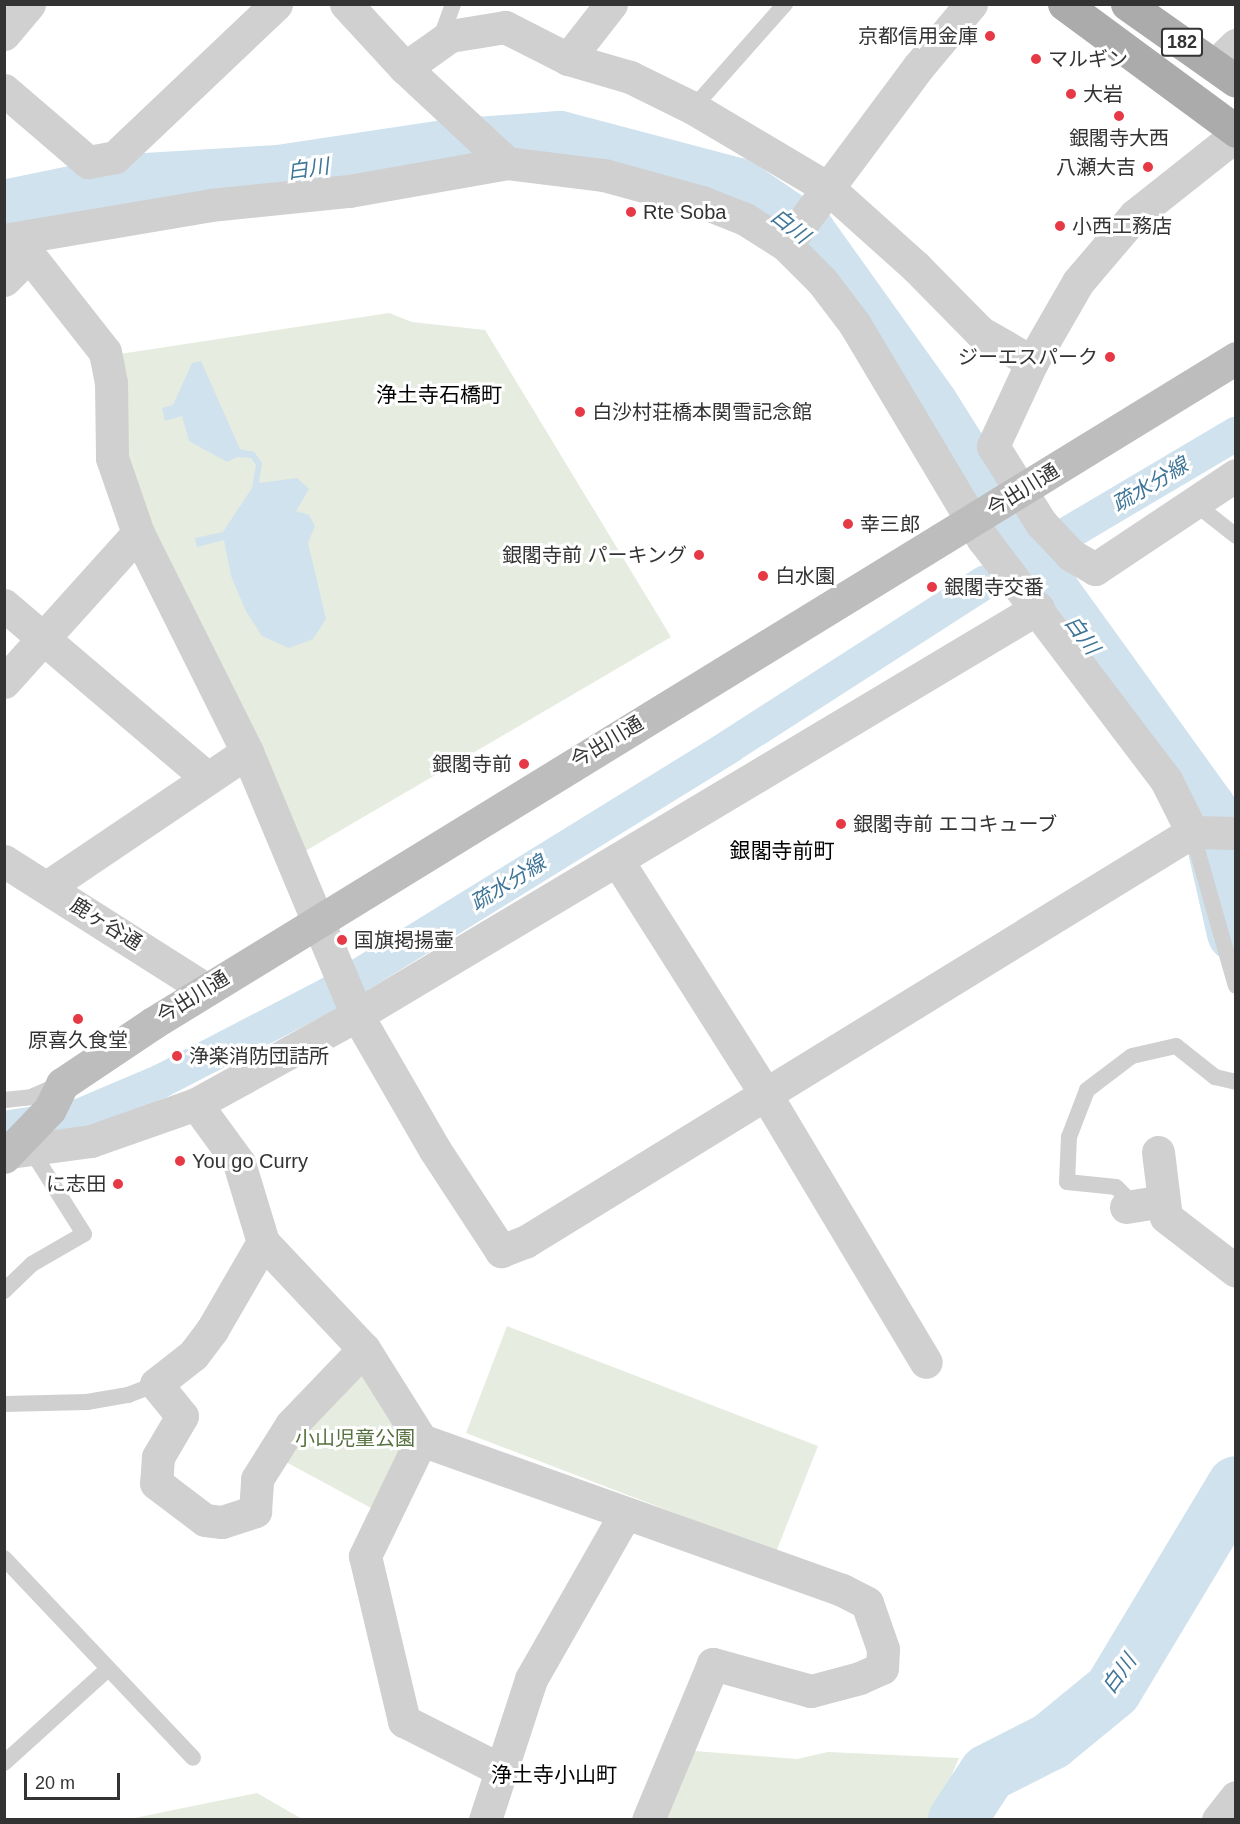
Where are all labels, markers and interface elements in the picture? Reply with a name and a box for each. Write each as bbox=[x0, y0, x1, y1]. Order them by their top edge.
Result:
place label: 京都信用金庫 bbox=[858, 24, 978, 48]
road number: 182 bbox=[1160, 27, 1204, 57]
marker: 京都信用金庫 bbox=[983, 29, 997, 43]
place label: マルギン bbox=[1048, 47, 1128, 71]
marker: マルギン bbox=[1029, 52, 1043, 66]
place label: 大岩 bbox=[1083, 82, 1123, 106]
marker: 大岩 bbox=[1064, 87, 1078, 101]
marker: 銀閣寺大西 bbox=[1112, 109, 1126, 123]
place label: 銀閣寺大西 bbox=[1069, 126, 1169, 150]
water label: 白川 bbox=[285, 154, 331, 184]
place label: 八瀬大吉 bbox=[1056, 155, 1136, 179]
marker: 八瀬大吉 bbox=[1141, 160, 1155, 174]
place label: Rte Soba bbox=[643, 200, 726, 224]
water label: 白川 bbox=[766, 203, 814, 249]
marker: Rte Soba bbox=[624, 205, 638, 219]
place label: 小西工務店 bbox=[1072, 214, 1172, 238]
marker: 小西工務店 bbox=[1053, 219, 1067, 233]
place label: ジーエスパーク bbox=[958, 345, 1098, 369]
marker: ジーエスパーク bbox=[1103, 350, 1117, 364]
district label: 浄土寺石橋町 bbox=[376, 382, 502, 408]
place label: 白沙村荘橋本関雪記念館 bbox=[592, 400, 812, 424]
marker: 白沙村荘橋本関雪記念館 bbox=[573, 405, 587, 419]
water label: 疏水分線 bbox=[1108, 453, 1192, 517]
street label: 今出川通 bbox=[983, 459, 1063, 521]
place label: 幸三郎 bbox=[860, 512, 920, 536]
marker: 幸三郎 bbox=[841, 517, 855, 531]
place label: 銀閣寺前 パーキング bbox=[501, 543, 687, 567]
marker: 銀閣寺前 パーキング bbox=[692, 548, 706, 562]
place label: 白水園 bbox=[775, 564, 835, 588]
marker: 白水園 bbox=[756, 569, 770, 583]
place label: 銀閣寺交番 bbox=[944, 575, 1044, 599]
marker: 銀閣寺交番 bbox=[925, 580, 939, 594]
water label: 白川 bbox=[1059, 611, 1105, 659]
street label: 今出川通 bbox=[567, 711, 647, 773]
place label: 銀閣寺前 bbox=[432, 752, 512, 776]
marker: 銀閣寺前 bbox=[517, 757, 531, 771]
place label: 銀閣寺前 エコキューブ bbox=[853, 812, 1059, 836]
marker: 銀閣寺前 エコキューブ bbox=[834, 817, 848, 831]
district label: 銀閣寺前町 bbox=[730, 838, 834, 864]
water label: 疏水分線 bbox=[466, 850, 550, 916]
street label: 鹿ヶ谷通 bbox=[66, 893, 146, 955]
place label: 国旗掲揚壷 bbox=[354, 928, 454, 952]
marker: 国旗掲揚壷 bbox=[335, 933, 349, 947]
street label: 今出川通 bbox=[153, 966, 233, 1028]
marker: 原喜久食堂 bbox=[71, 1012, 85, 1026]
place label: 原喜久食堂 bbox=[28, 1028, 128, 1052]
place label: 浄楽消防団詰所 bbox=[189, 1044, 329, 1068]
marker: 浄楽消防団詰所 bbox=[170, 1049, 184, 1063]
place label: You go Curry bbox=[192, 1149, 308, 1173]
marker: You go Curry bbox=[173, 1154, 187, 1168]
place label: に志田 bbox=[46, 1172, 106, 1196]
marker: に志田 bbox=[111, 1177, 125, 1191]
park label: 小山児童公園 bbox=[295, 1426, 415, 1450]
water label: 白川 bbox=[1096, 1650, 1142, 1698]
scale bar bbox=[27, 1761, 123, 1799]
district label: 浄土寺小山町 bbox=[491, 1762, 617, 1788]
text: 20 m bbox=[35, 1773, 75, 1793]

